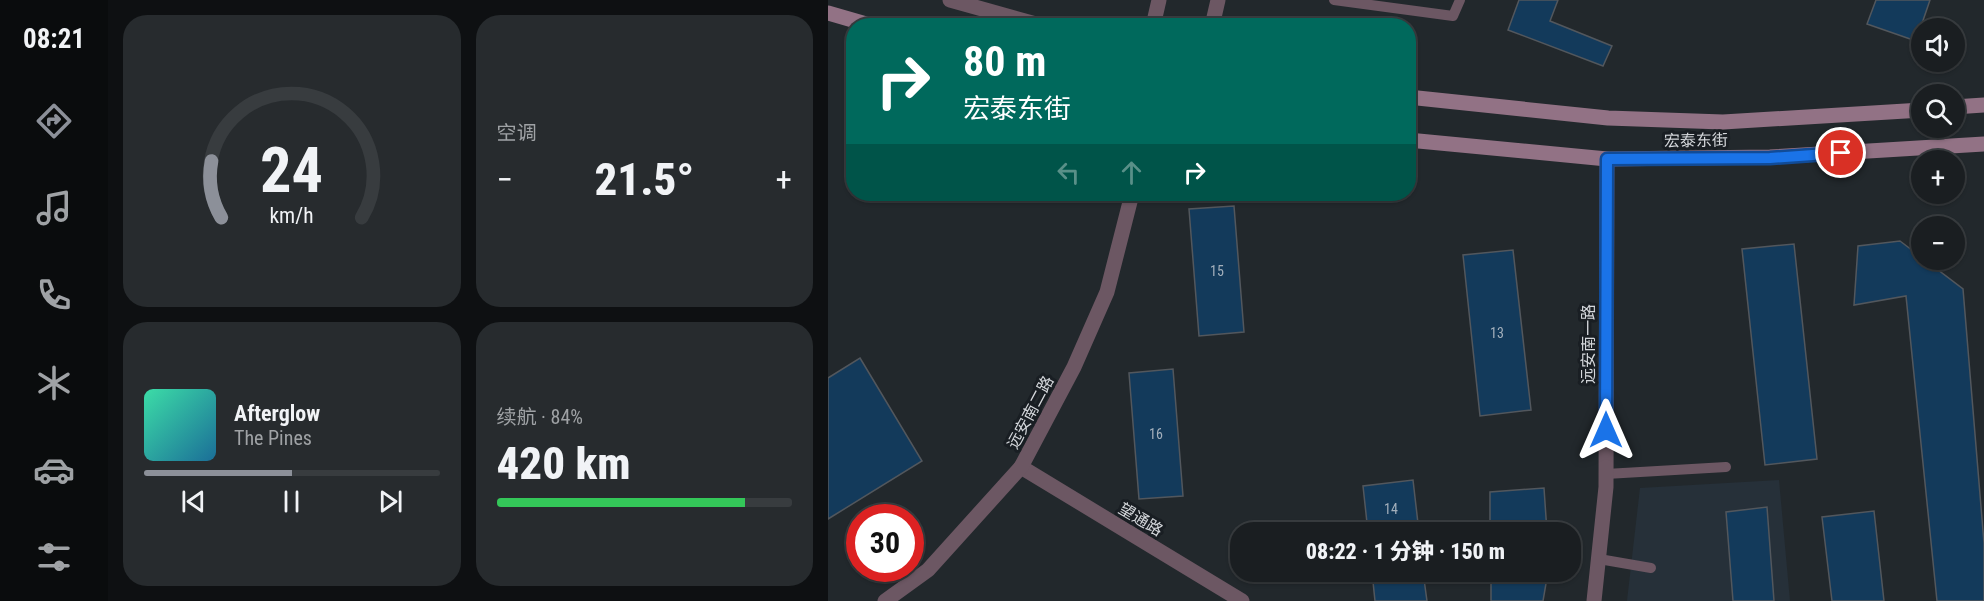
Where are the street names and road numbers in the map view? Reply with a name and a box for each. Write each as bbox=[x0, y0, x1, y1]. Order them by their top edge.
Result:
street label: 宏泰东街 bbox=[1664, 130, 1728, 151]
street label: 远安南一路 bbox=[1579, 304, 1598, 384]
street label: 远安南二路 bbox=[1003, 372, 1058, 452]
street label: 望通路 bbox=[1115, 499, 1166, 540]

